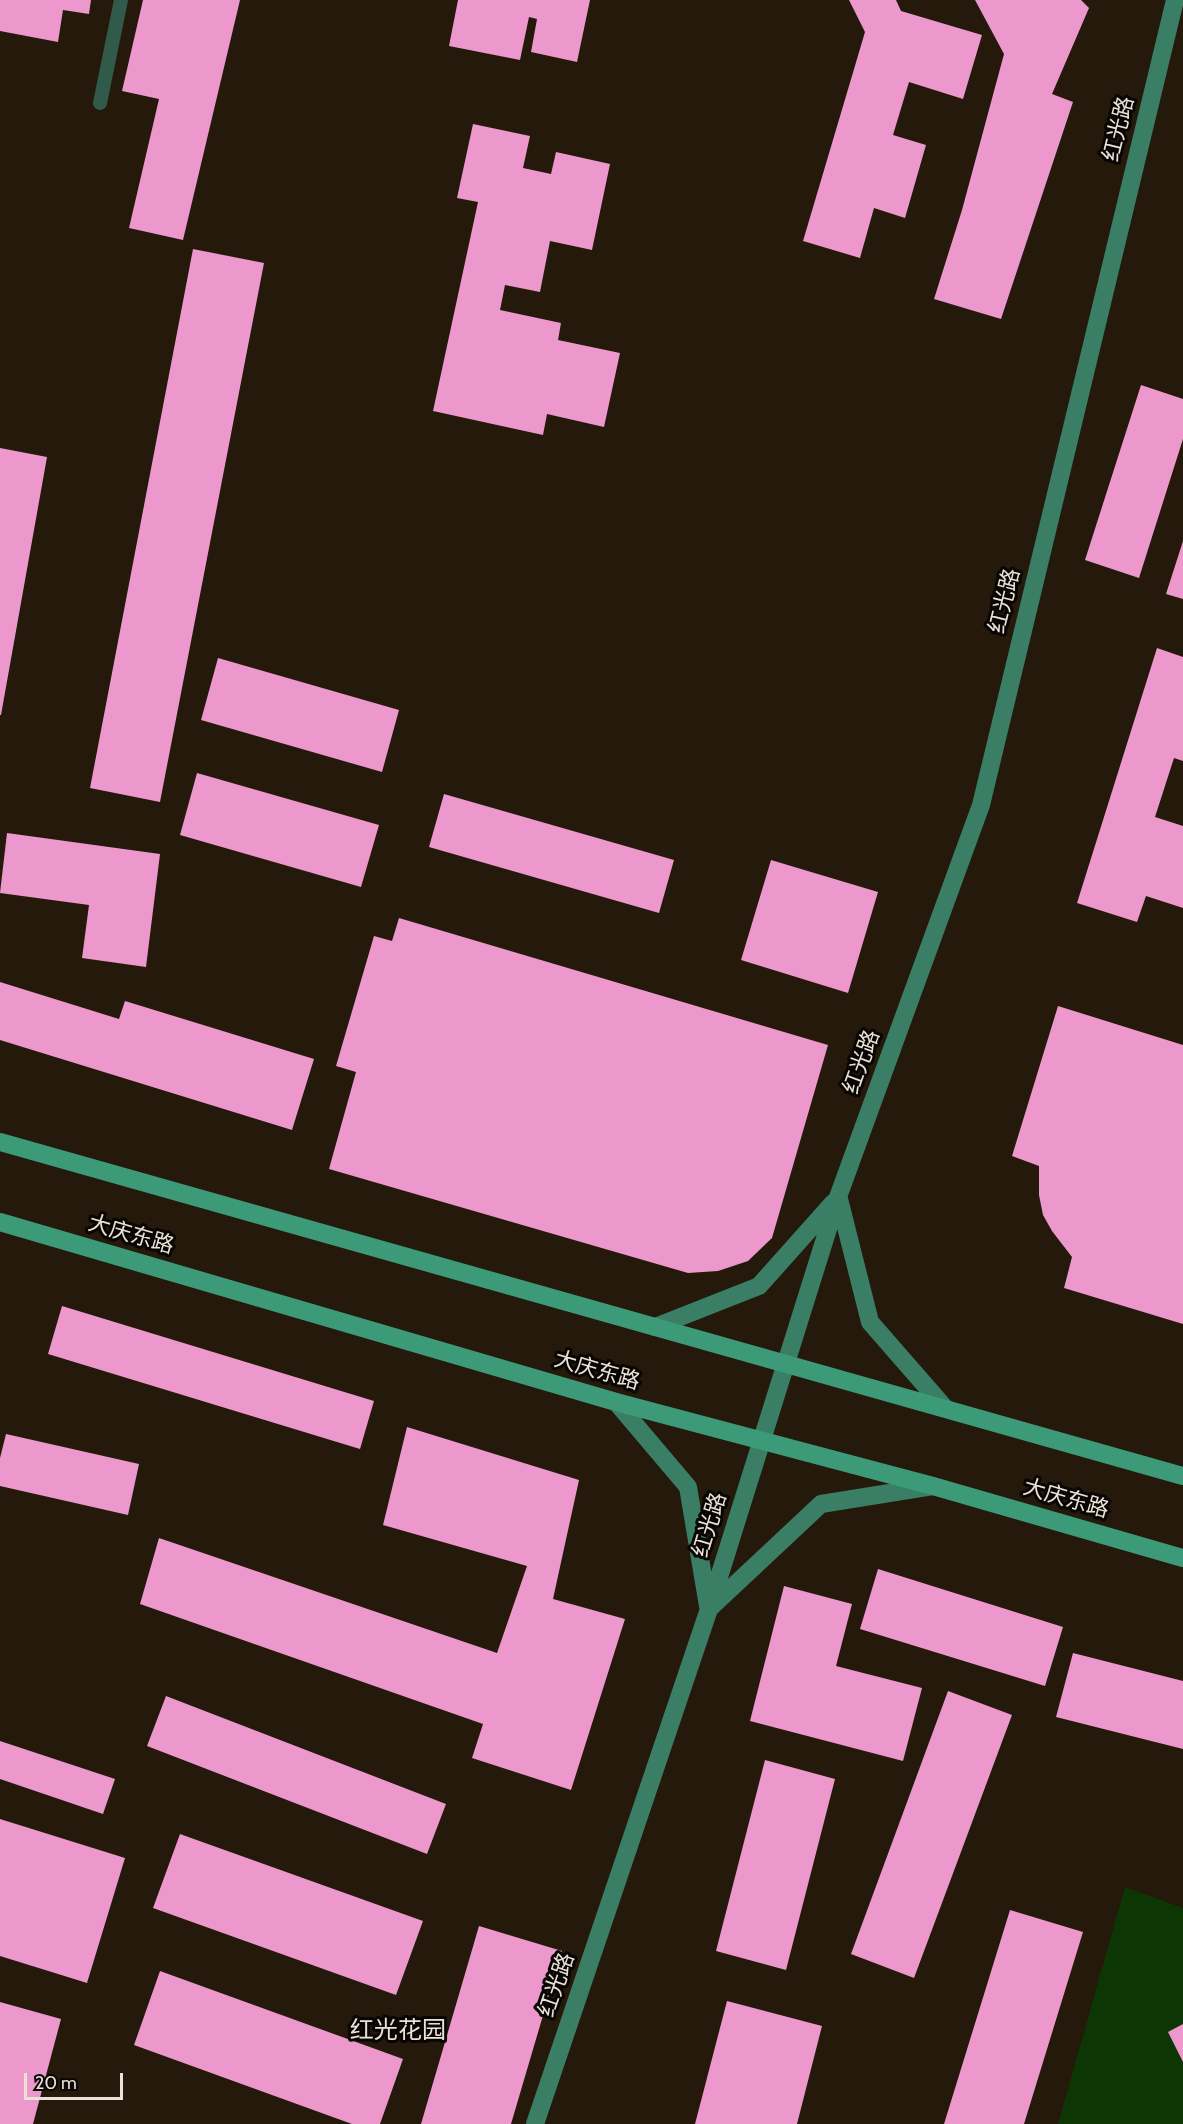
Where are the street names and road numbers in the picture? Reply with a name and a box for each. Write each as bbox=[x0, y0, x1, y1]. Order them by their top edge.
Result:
street label: 红光路 bbox=[1098, 94, 1140, 164]
street label: 红光路 bbox=[984, 566, 1026, 636]
street label: 红光路 bbox=[838, 1026, 886, 1098]
street label: 大庆东路 bbox=[85, 1210, 177, 1260]
street label: 大庆东路 bbox=[551, 1346, 643, 1396]
street label: 大庆东路 bbox=[1020, 1474, 1112, 1524]
street label: 红光路 bbox=[688, 1490, 732, 1560]
street label: 红光路 bbox=[534, 1950, 580, 2020]

